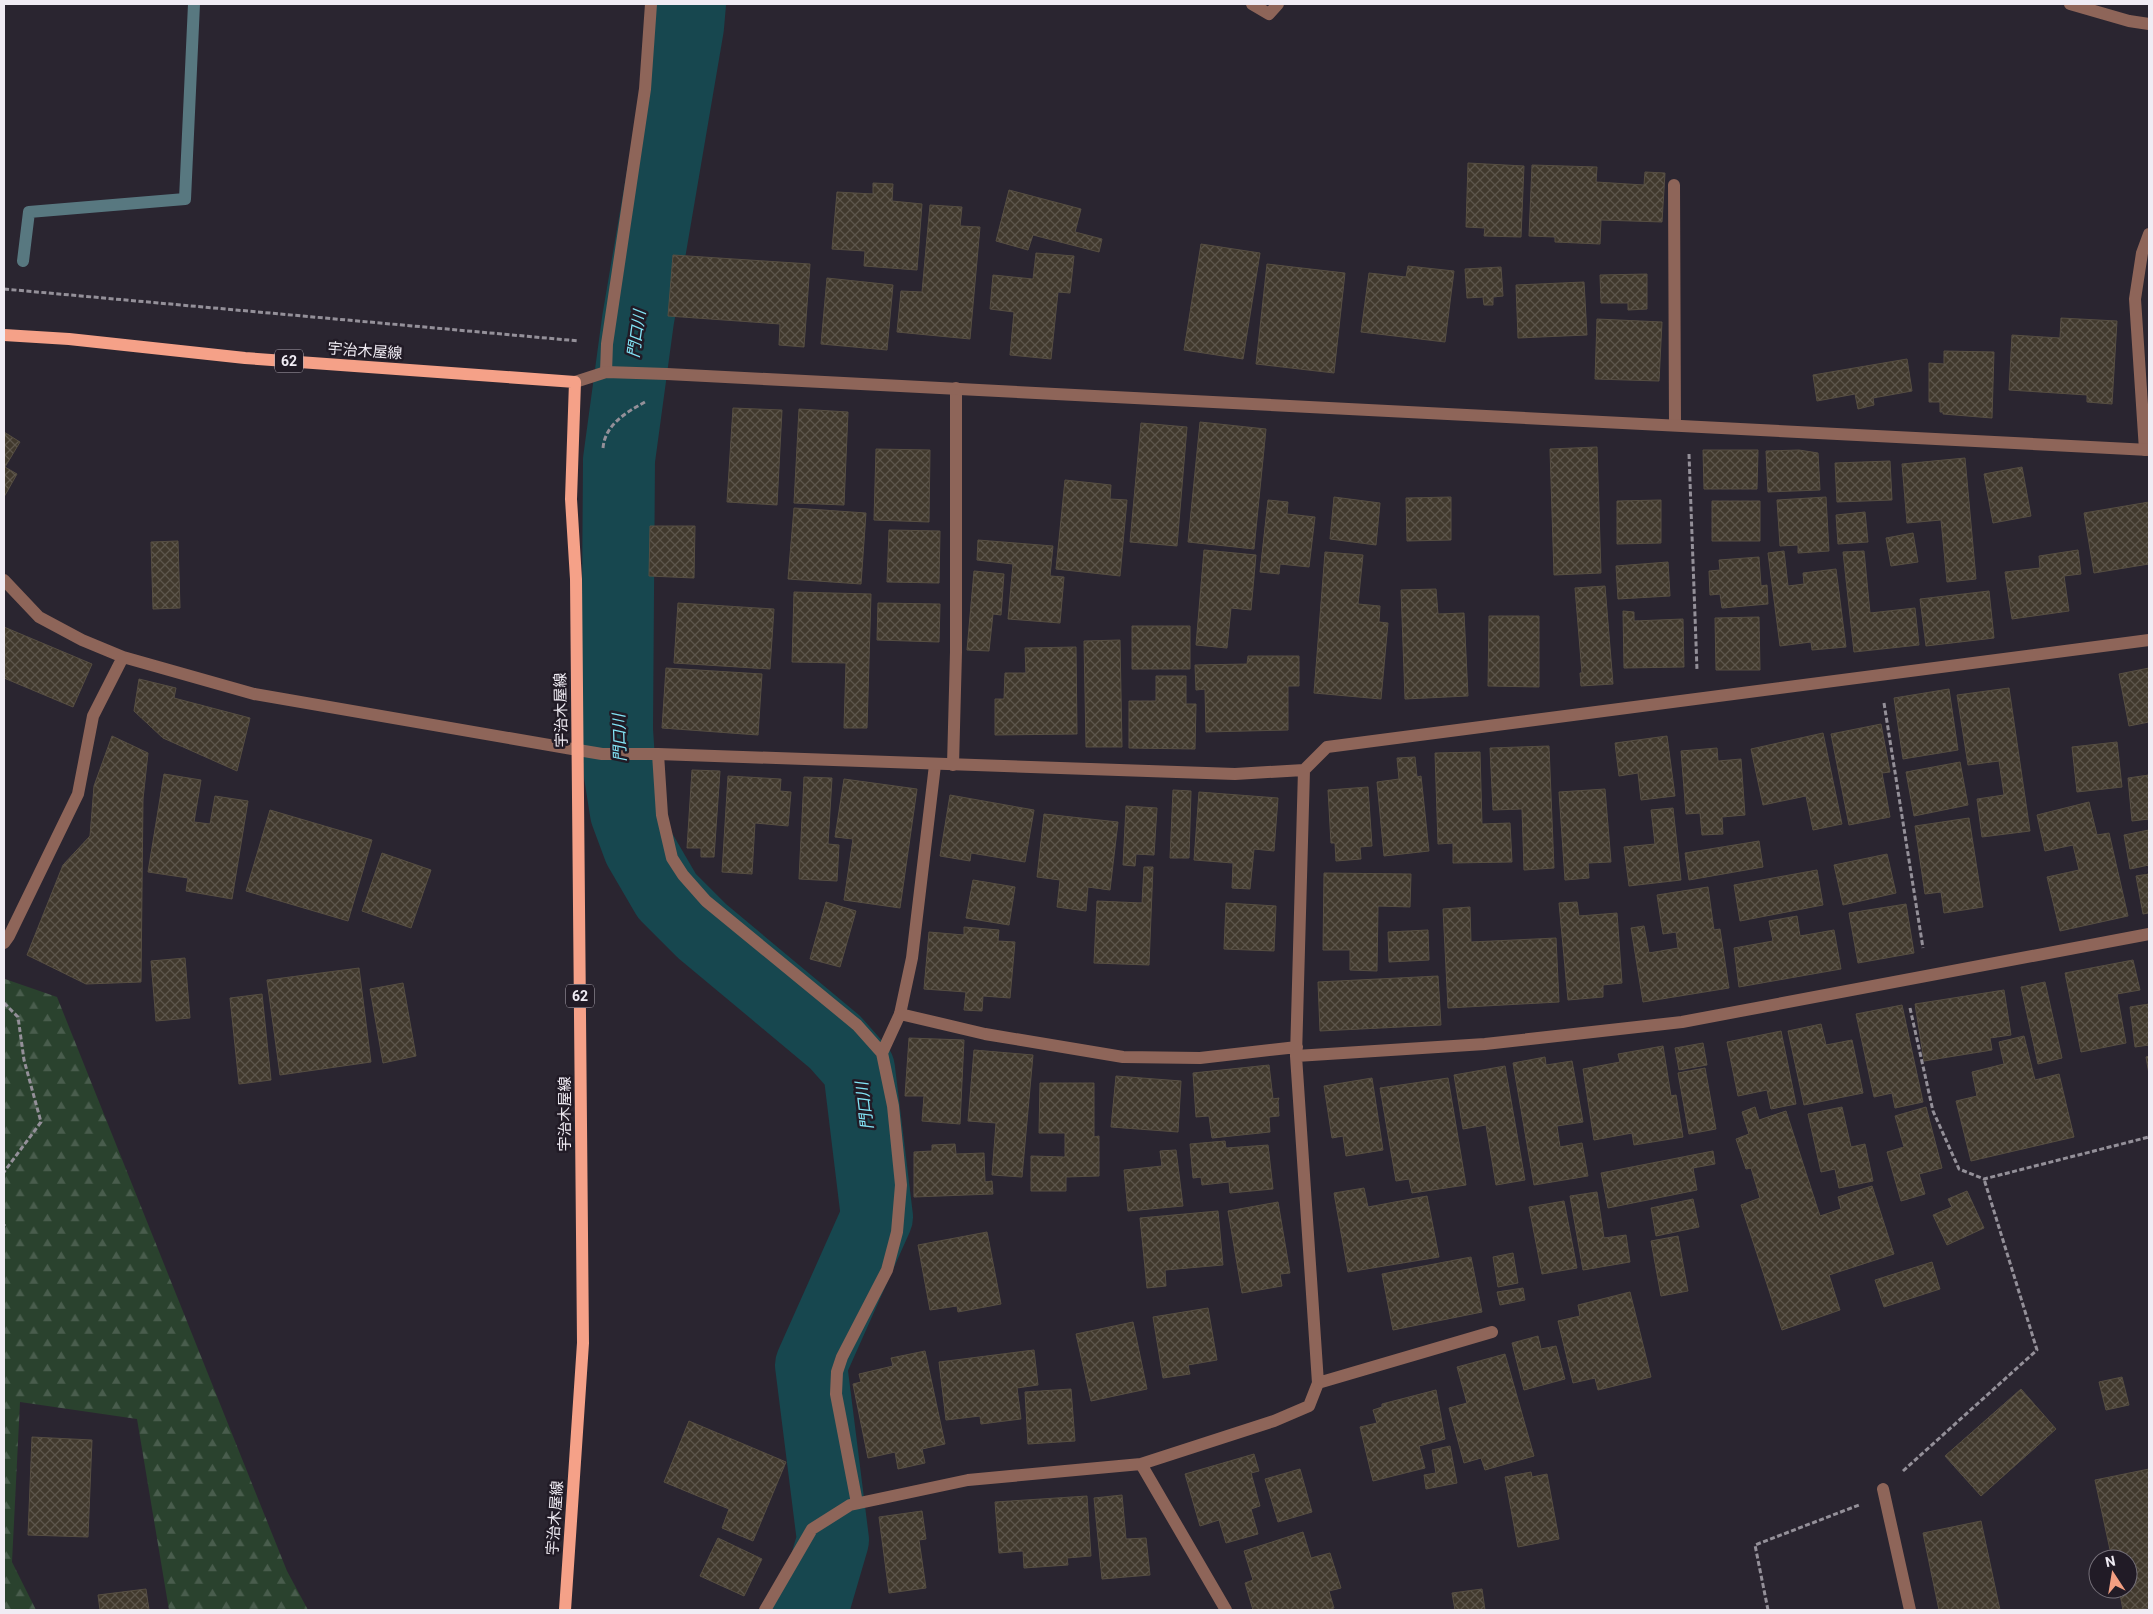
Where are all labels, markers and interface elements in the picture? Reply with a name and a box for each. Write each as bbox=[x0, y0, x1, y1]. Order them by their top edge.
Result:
water label: 門口川 bbox=[624, 307, 650, 359]
street label: 宇治木屋線 bbox=[327, 339, 403, 363]
road number: 62 bbox=[275, 350, 303, 372]
street label: 宇治木屋線 bbox=[551, 672, 571, 748]
water label: 門口川 bbox=[609, 712, 630, 762]
road number: 62 bbox=[566, 984, 594, 1008]
street label: 宇治木屋線 bbox=[556, 1076, 574, 1152]
water label: 門口川 bbox=[852, 1079, 877, 1131]
street label: 宇治木屋線 bbox=[543, 1480, 567, 1556]
north arrow bbox=[2088, 1549, 2138, 1599]
text: N bbox=[2104, 1552, 2117, 1570]

